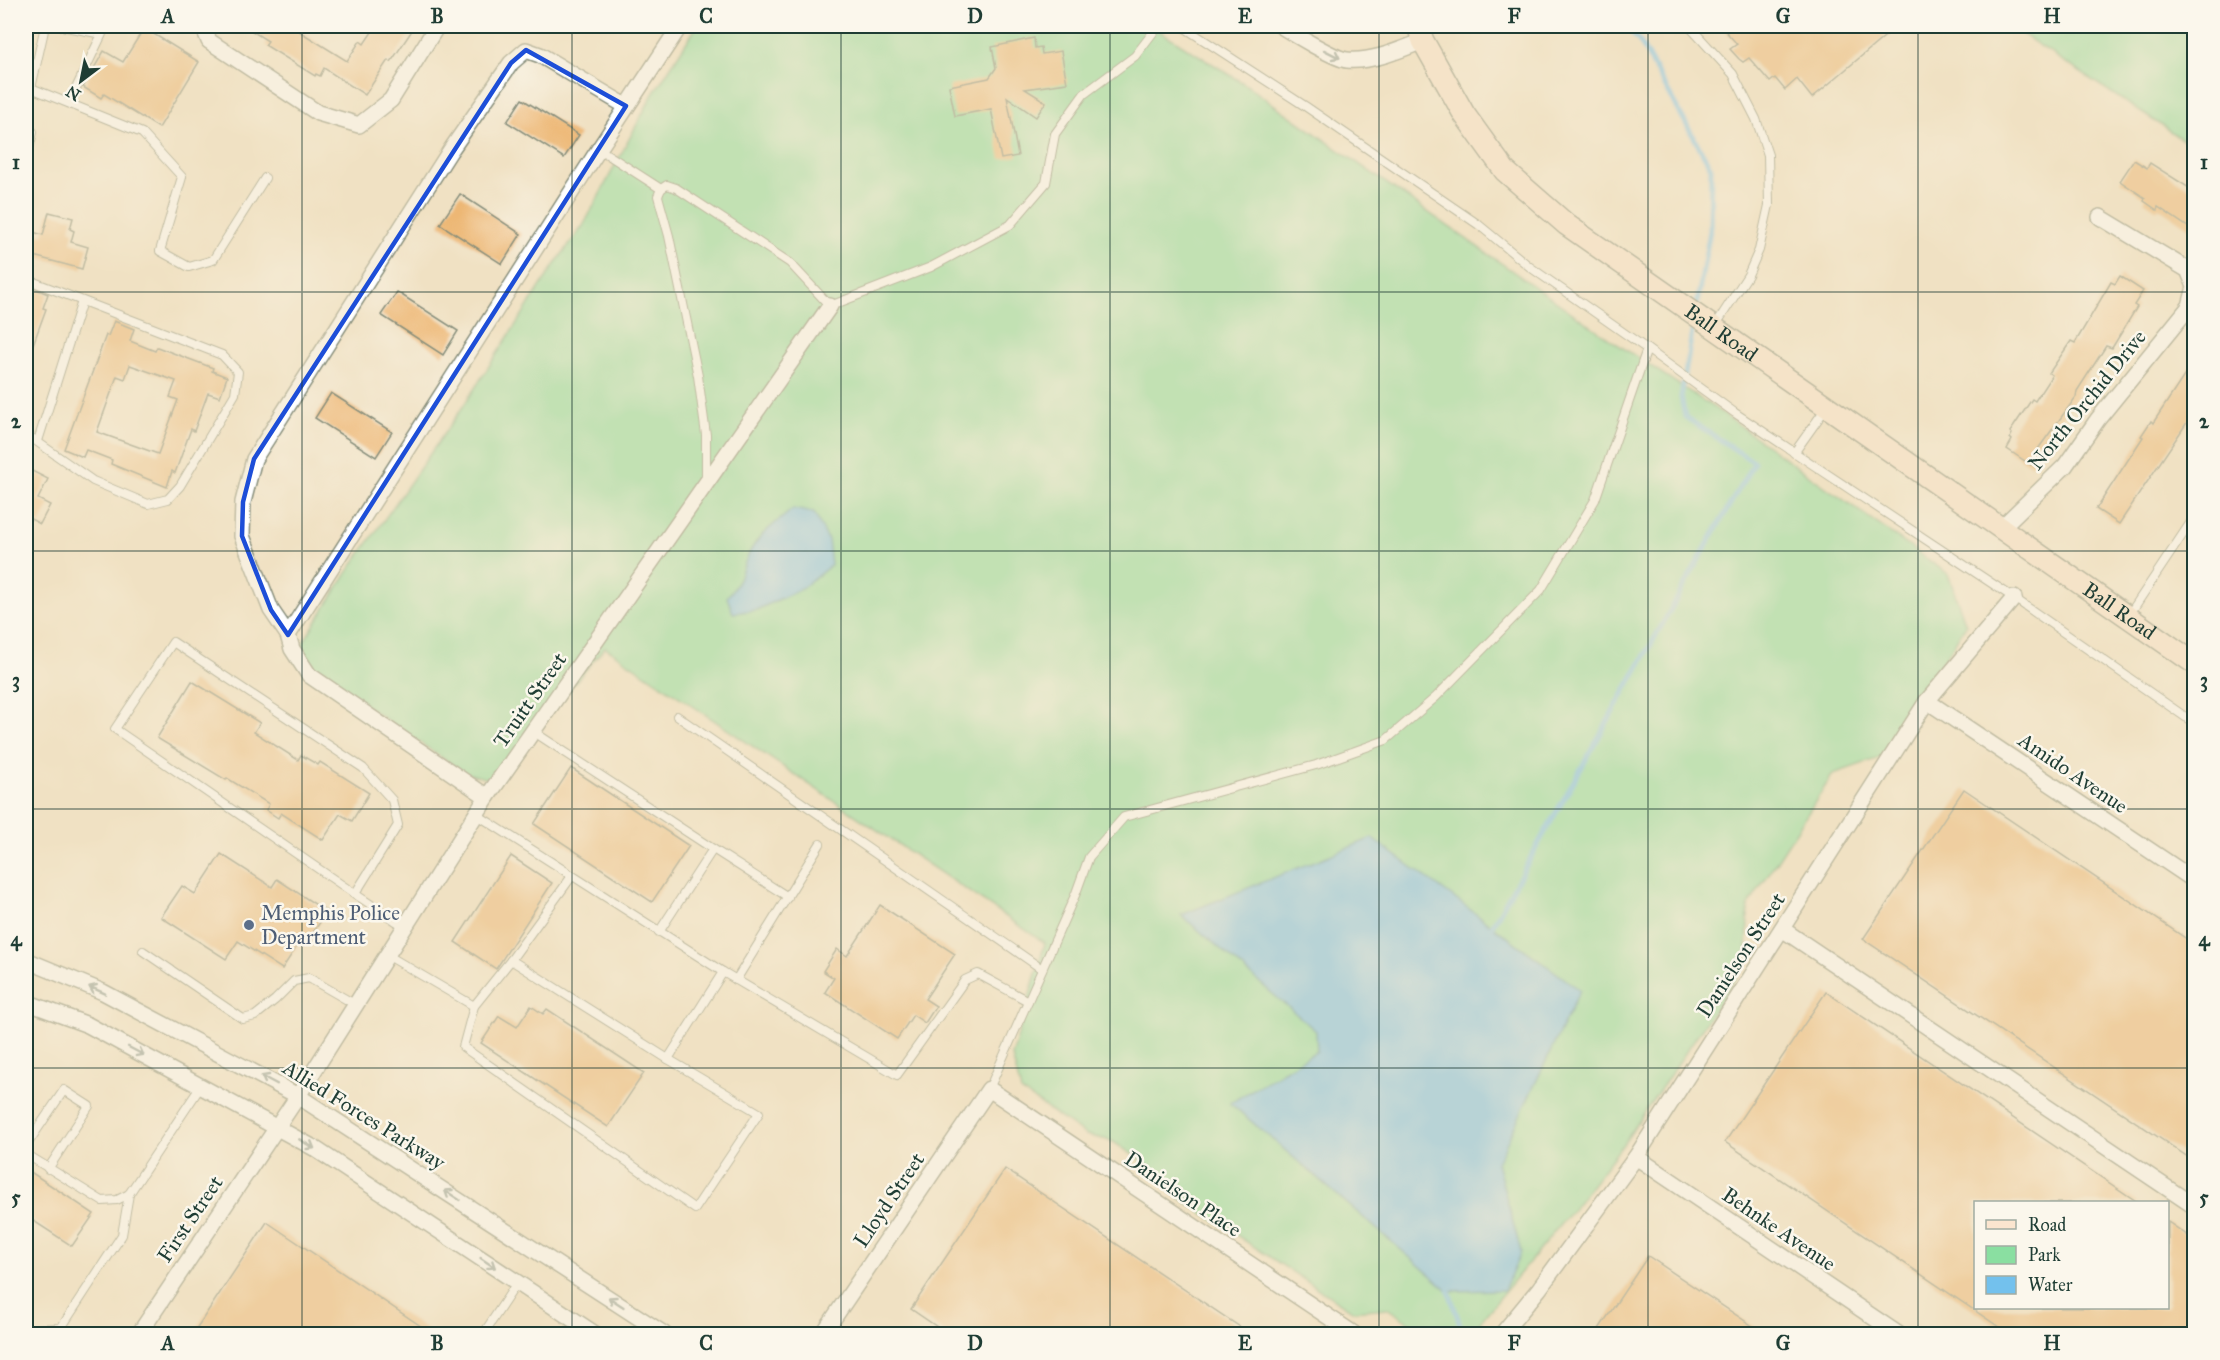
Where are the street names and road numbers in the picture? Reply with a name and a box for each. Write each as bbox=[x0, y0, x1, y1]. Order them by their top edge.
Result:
street label: Ball Road bbox=[1679, 298, 1763, 367]
street label: North Orchid Drive bbox=[2022, 324, 2152, 476]
street label: Ball Road bbox=[2078, 576, 2162, 646]
street label: Truitt Street bbox=[488, 647, 573, 753]
street label: Amido Avenue bbox=[2013, 726, 2133, 819]
street label: Danielson Street bbox=[1691, 887, 1791, 1022]
street label: Allied Forces Parkway bbox=[277, 1054, 451, 1176]
street label: Danielson Place bbox=[1120, 1145, 1247, 1243]
street label: Lloyd Street bbox=[848, 1147, 930, 1252]
street label: First Street bbox=[151, 1170, 229, 1267]
street label: Behnke Avenue bbox=[1717, 1181, 1841, 1277]

